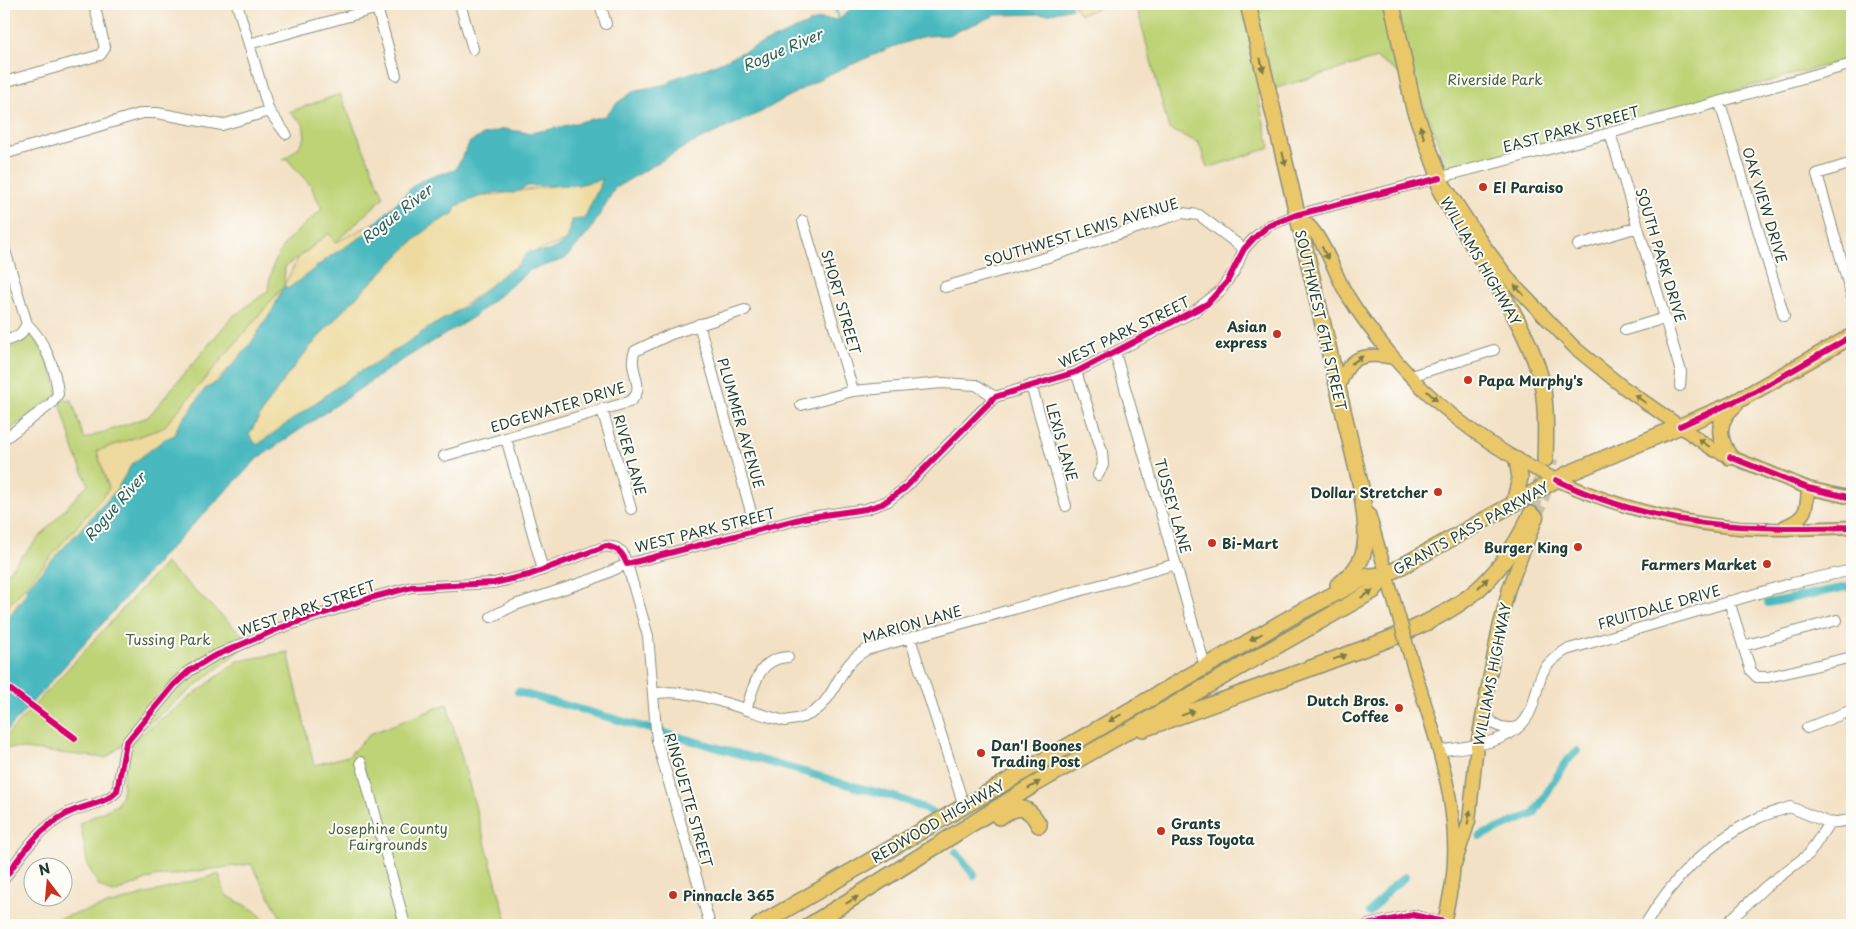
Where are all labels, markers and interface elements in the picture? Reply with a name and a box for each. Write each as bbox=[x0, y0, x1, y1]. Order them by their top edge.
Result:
water label: Rogue River bbox=[739, 21, 827, 76]
one-way arrow bbox=[1258, 57, 1266, 72]
park label: Riverside Park bbox=[1447, 69, 1543, 90]
street label: EAST PARK STREET bbox=[1500, 101, 1642, 157]
one-way arrow bbox=[1418, 125, 1425, 140]
street label: OAK VIEW DRIVE bbox=[1737, 144, 1793, 266]
one-way arrow bbox=[1280, 152, 1288, 168]
water label: Rogue River bbox=[356, 177, 438, 248]
place label: El Paraiso bbox=[1493, 177, 1563, 198]
marker: El Paraiso bbox=[1477, 181, 1489, 193]
street label: SOUTH PARK DRIVE bbox=[1631, 185, 1691, 325]
street label: SOUTHWEST LEWIS AVENUE bbox=[981, 192, 1181, 272]
street label: WILLIAMS HIGHWAY bbox=[1436, 193, 1526, 329]
street label: SOUTHWEST 6TH STREET bbox=[1290, 228, 1352, 413]
one-way arrow bbox=[1321, 246, 1329, 260]
street label: SHORT STREET bbox=[816, 247, 866, 357]
one-way arrow bbox=[1513, 285, 1525, 297]
street label: WEST PARK STREET bbox=[1055, 291, 1194, 373]
place label: Asian express bbox=[1215, 316, 1267, 353]
marker: Asian express bbox=[1271, 328, 1283, 340]
street label: PLUMMER AVENUE bbox=[712, 355, 770, 491]
one-way arrow bbox=[1350, 355, 1364, 365]
place label: Papa Murphy's bbox=[1478, 370, 1583, 391]
marker: Papa Murphy's bbox=[1462, 374, 1474, 386]
street label: EDGEWATER DRIVE bbox=[488, 376, 628, 438]
one-way arrow bbox=[1426, 390, 1438, 402]
one-way arrow bbox=[1633, 394, 1647, 404]
street label: LEXIS LANE bbox=[1041, 400, 1083, 484]
street label: RIVER LANE bbox=[608, 412, 652, 498]
one-way arrow bbox=[1697, 438, 1711, 448]
street label: TUSSEY LANE bbox=[1149, 456, 1197, 556]
water label: Rogue River bbox=[78, 465, 152, 545]
street label: GRANTS PASS PARKWAY bbox=[1389, 476, 1553, 580]
place label: Dollar Stretcher bbox=[1310, 482, 1429, 503]
marker: Dollar Stretcher bbox=[1432, 486, 1444, 498]
street label: WEST PARK STREET bbox=[633, 502, 778, 558]
place label: Bi-Mart bbox=[1222, 533, 1279, 554]
marker: Bi-Mart bbox=[1206, 537, 1218, 549]
place label: Burger King bbox=[1484, 537, 1568, 558]
marker: Burger King bbox=[1572, 541, 1584, 553]
place label: Farmers Market bbox=[1641, 554, 1757, 575]
marker: Farmers Market bbox=[1761, 558, 1773, 570]
street label: WEST PARK STREET bbox=[236, 575, 379, 641]
one-way arrow bbox=[1477, 577, 1489, 589]
street label: FRUITDALE DRIVE bbox=[1595, 579, 1723, 635]
one-way arrow bbox=[1361, 590, 1374, 599]
street label: MARION LANE bbox=[860, 600, 964, 648]
street label: WILLIAMS HIGHWAY bbox=[1468, 601, 1516, 747]
park label: Tussing Park bbox=[125, 629, 211, 650]
one-way arrow bbox=[1248, 633, 1263, 641]
one-way arrow bbox=[1333, 653, 1348, 661]
place label: Dutch Bros. Coffee bbox=[1307, 690, 1389, 727]
marker: Dutch Bros. Coffee bbox=[1393, 702, 1405, 714]
one-way arrow bbox=[1180, 709, 1195, 716]
one-way arrow bbox=[1107, 714, 1122, 722]
street label: RINGUETTE STREET bbox=[660, 730, 718, 870]
place label: Dan'l Boones Trading Post bbox=[991, 735, 1082, 772]
marker: Dan'l Boones Trading Post bbox=[975, 747, 987, 759]
street label: REDWOOD HIGHWAY bbox=[867, 774, 1009, 868]
one-way arrow bbox=[1027, 781, 1040, 790]
one-way arrow bbox=[1465, 810, 1473, 825]
place label: Grants Pass Toyota bbox=[1171, 813, 1255, 850]
park label: Josephine County Fairgrounds bbox=[328, 818, 448, 855]
marker: Grants Pass Toyota bbox=[1155, 825, 1167, 837]
north arrow bbox=[22, 856, 72, 906]
text: N bbox=[36, 857, 53, 881]
place label: Pinnacle 365 bbox=[683, 885, 775, 906]
marker: Pinnacle 365 bbox=[667, 889, 679, 901]
one-way arrow bbox=[845, 895, 858, 904]

